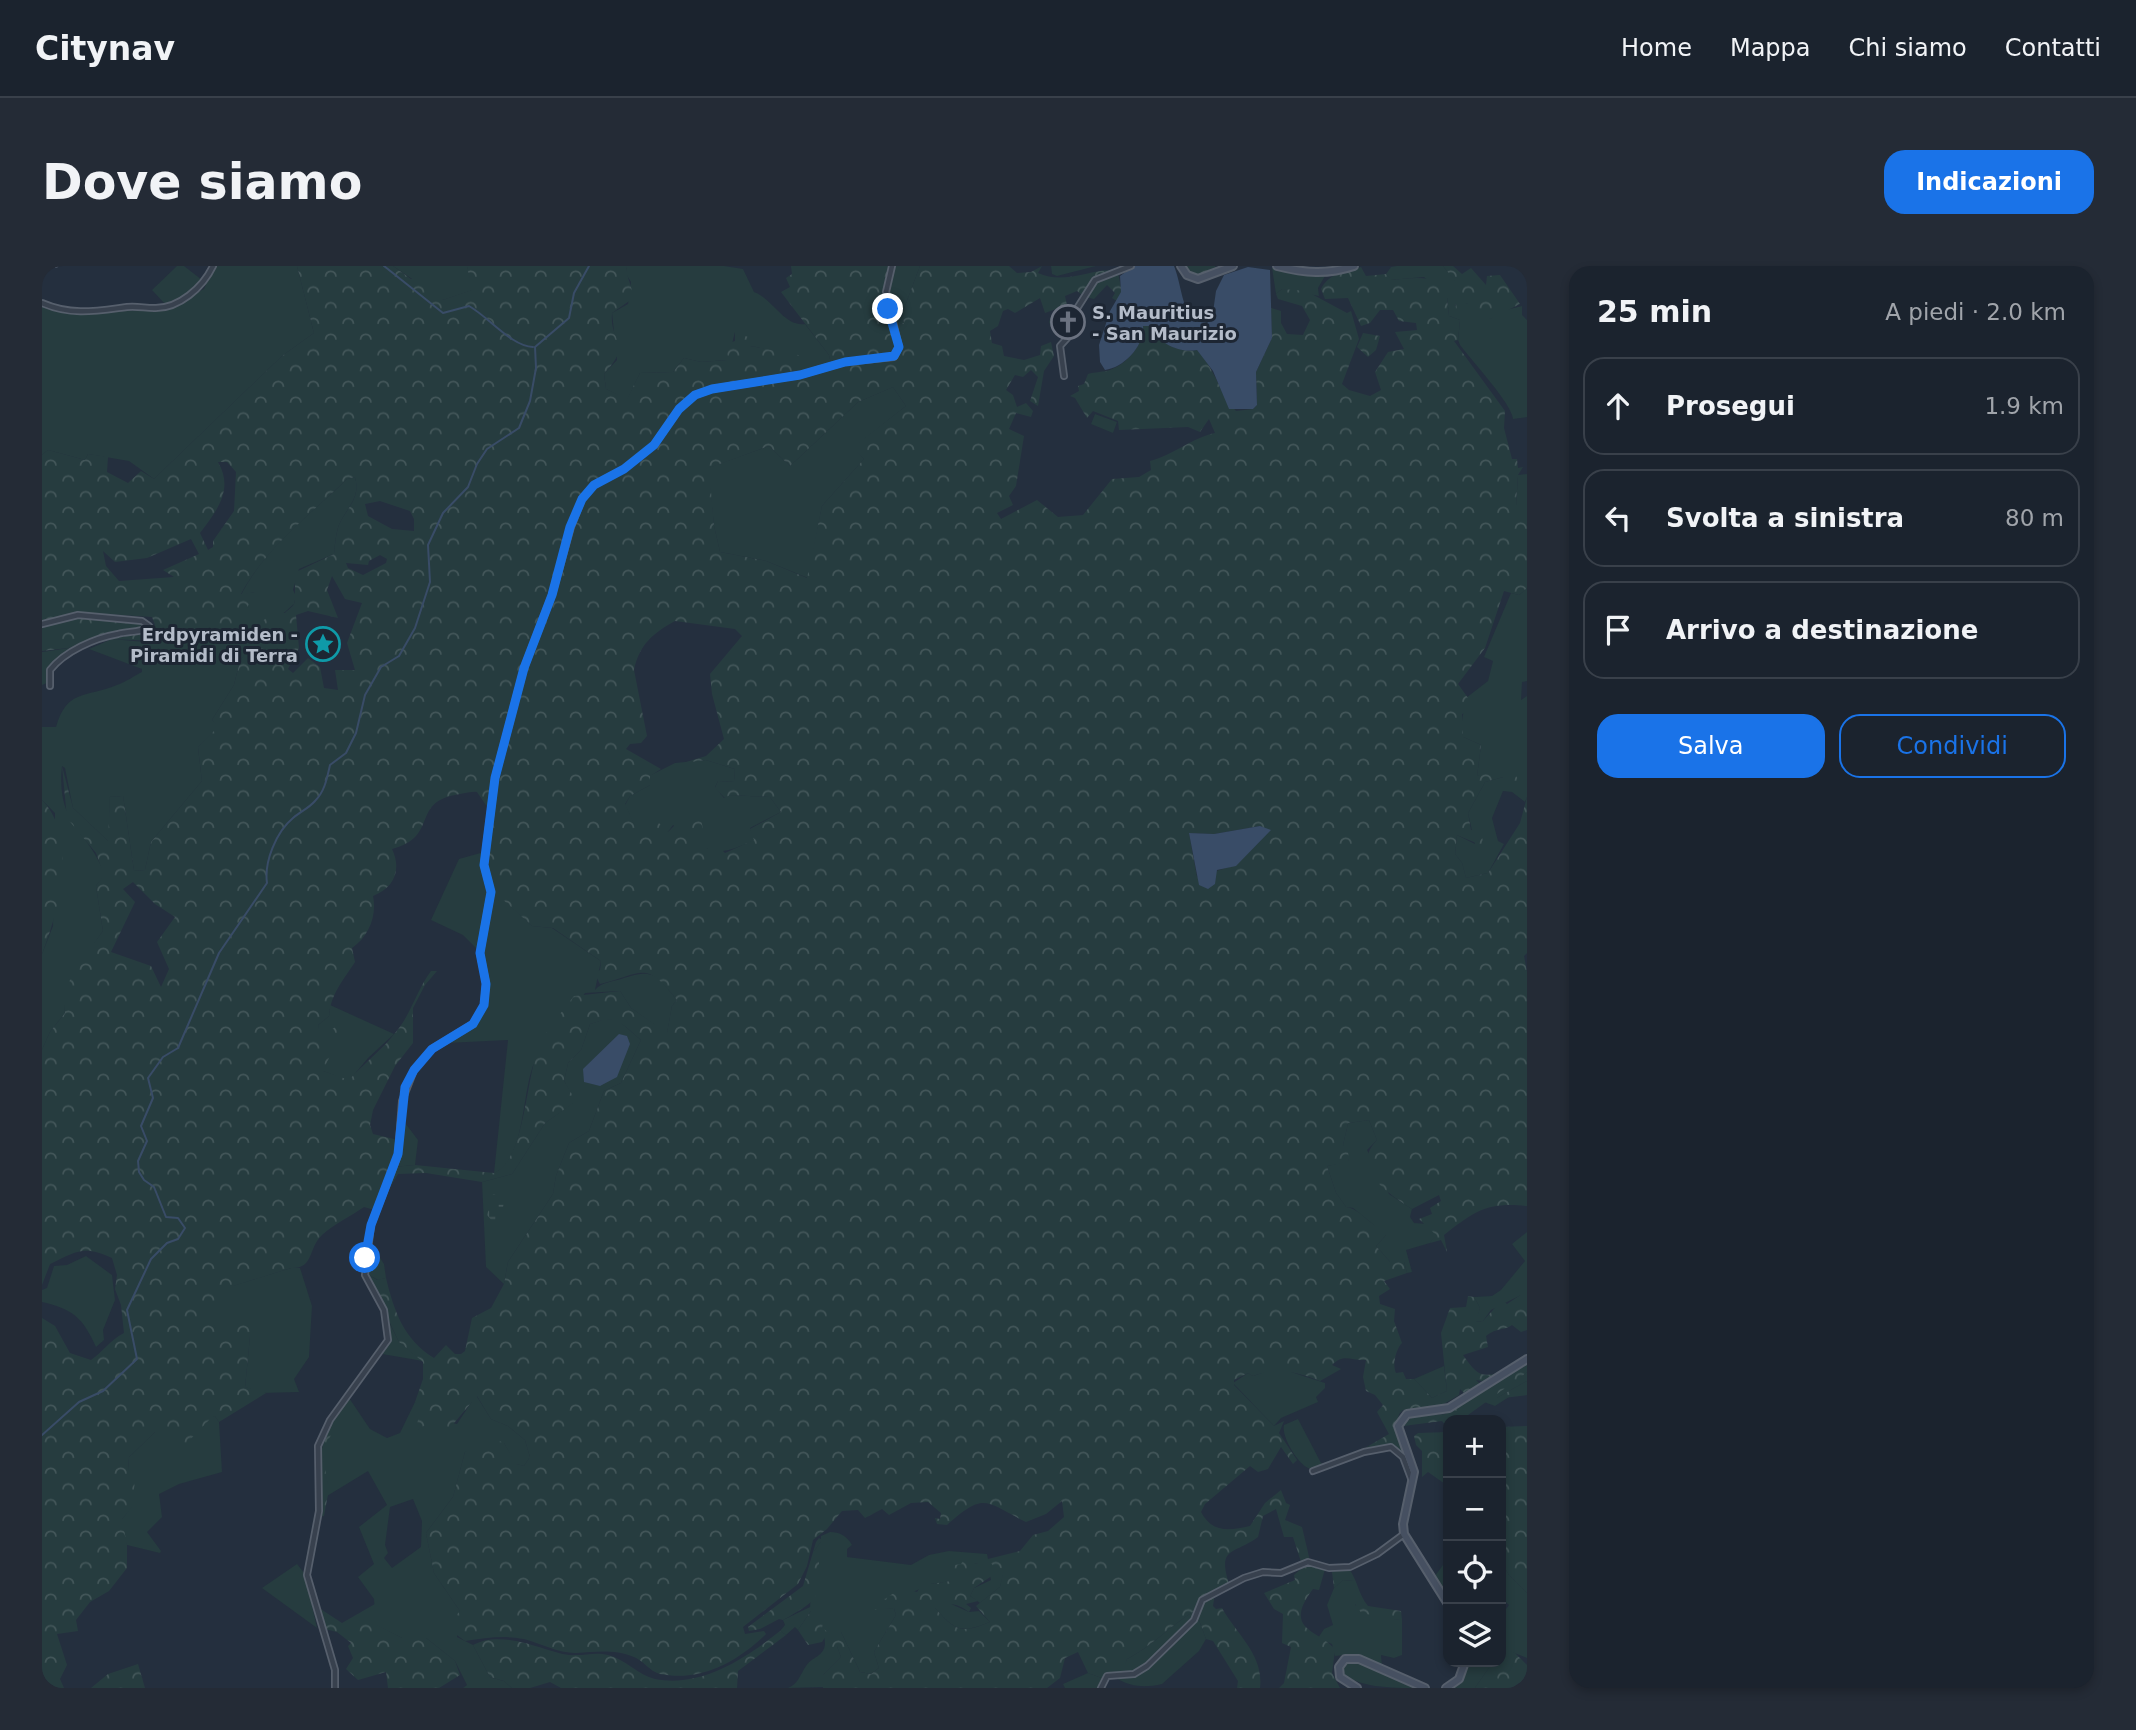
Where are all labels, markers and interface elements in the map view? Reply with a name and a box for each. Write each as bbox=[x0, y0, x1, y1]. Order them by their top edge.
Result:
text: Citynav bbox=[35, 29, 175, 68]
text: Home bbox=[1621, 34, 1692, 62]
text: Mappa bbox=[1730, 34, 1811, 62]
text: Chi siamo bbox=[1849, 34, 1967, 62]
text: Contatti bbox=[2005, 34, 2101, 62]
button: Indicazioni bbox=[1884, 150, 2094, 214]
text: Dove siamo bbox=[42, 154, 362, 211]
route end bbox=[872, 293, 903, 324]
text: 25 min bbox=[1597, 294, 1712, 329]
text: A piedi · 2.0 km bbox=[1885, 299, 2066, 325]
place label: S. Mauritius - San Maurizio bbox=[1092, 302, 1237, 344]
church icon: S. Mauritius - San Maurizio bbox=[1049, 303, 1087, 341]
icon: ahead bbox=[1599, 387, 1637, 425]
text: Prosegui bbox=[1666, 391, 1795, 421]
text: 1.9 km bbox=[1984, 393, 2064, 419]
icon: left bbox=[1599, 499, 1637, 537]
text: Svolta a sinistra bbox=[1666, 503, 1904, 533]
text: 80 m bbox=[2005, 505, 2064, 531]
icon: arrive bbox=[1599, 611, 1637, 649]
text: Arrivo a destinazione bbox=[1666, 615, 1978, 645]
place label: Erdpyramiden - Piramidi di Terra bbox=[130, 624, 298, 666]
place icon: Erdpyramiden - Piramidi di Terra bbox=[304, 625, 342, 663]
button: Salva bbox=[1597, 714, 1825, 778]
button: Condividi bbox=[1839, 714, 2066, 778]
route start bbox=[349, 1242, 380, 1273]
map controls bbox=[1443, 1415, 1506, 1667]
button: + bbox=[1443, 1415, 1506, 1478]
button: − bbox=[1443, 1478, 1506, 1541]
button: locate bbox=[1443, 1541, 1506, 1604]
button: layers bbox=[1443, 1604, 1506, 1667]

